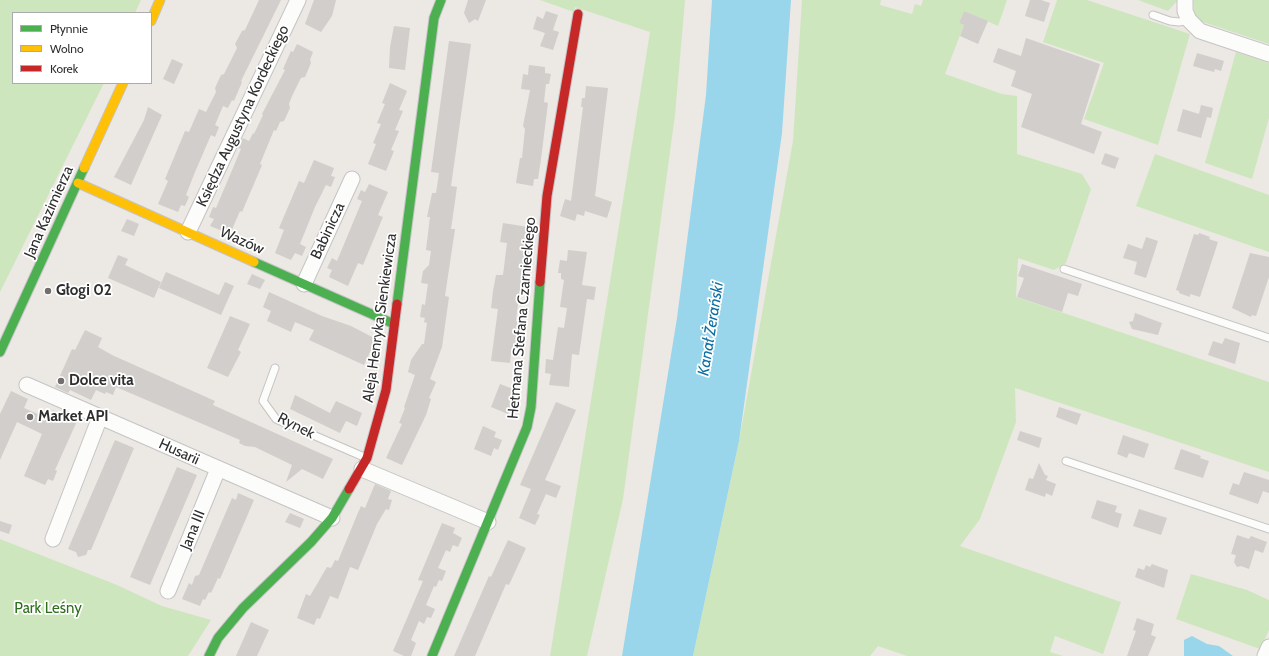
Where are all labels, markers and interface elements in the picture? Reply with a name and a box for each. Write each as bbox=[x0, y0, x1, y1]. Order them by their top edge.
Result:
legend bbox=[12, 12, 152, 84]
text: Płynnie bbox=[50, 21, 88, 36]
street label: Księdza Augustyna Kordeckiego bbox=[193, 22, 293, 210]
text: Wolno bbox=[50, 41, 84, 56]
text: Korek bbox=[50, 61, 78, 76]
street label: Jana Kazimierza bbox=[21, 163, 77, 261]
street label: Babinicza bbox=[307, 200, 349, 262]
street label: Hetmana Stefana Czarnieckiego bbox=[504, 216, 540, 420]
street label: Wazów bbox=[217, 223, 267, 259]
street label: Aleja Henryka Sienkiewicza bbox=[359, 232, 401, 404]
water label: Kanał Żerański bbox=[694, 281, 728, 377]
place label: Głogi 02 bbox=[56, 282, 112, 300]
marker: Głogi 02 bbox=[43, 286, 53, 296]
place label: Dolce vita bbox=[69, 372, 134, 390]
marker: Dolce vita bbox=[56, 376, 66, 386]
place label: Market API bbox=[38, 408, 109, 426]
street label: Rynek bbox=[274, 409, 318, 443]
marker: Market API bbox=[25, 412, 35, 422]
street label: Husarii bbox=[156, 435, 202, 469]
street label: Jana III bbox=[177, 507, 209, 553]
park label: Park Leśny bbox=[14, 600, 82, 618]

